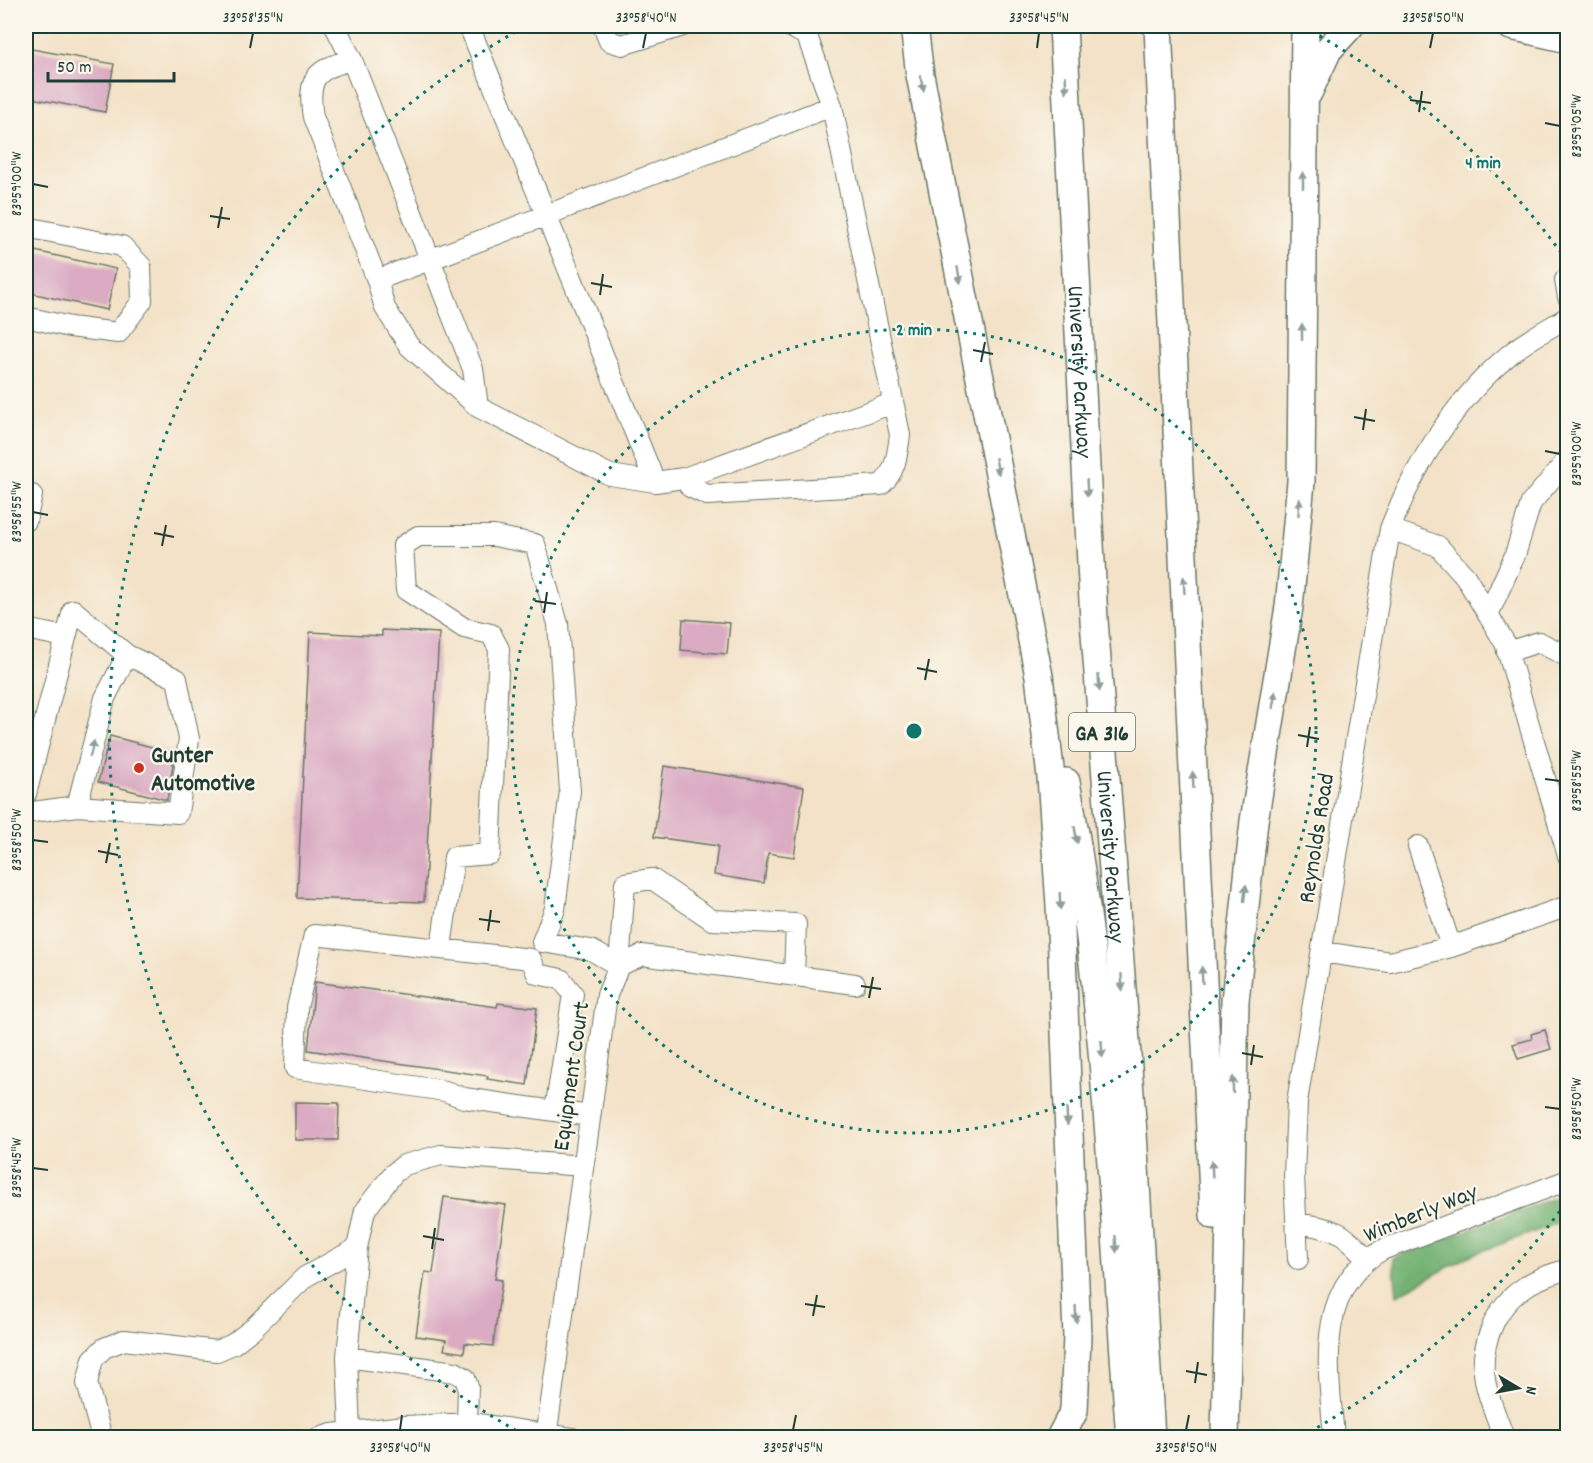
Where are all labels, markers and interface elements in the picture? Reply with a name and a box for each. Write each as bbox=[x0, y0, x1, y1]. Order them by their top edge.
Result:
text: 33°58'35"N bbox=[223, 8, 283, 30]
text: 33°58'40"N bbox=[615, 8, 677, 30]
text: 33°58'45"N bbox=[1009, 8, 1069, 30]
text: 33°58'50"N bbox=[1402, 8, 1464, 30]
scale bar bbox=[48, 45, 174, 83]
text: 50 m bbox=[57, 56, 92, 81]
one-way arrow bbox=[918, 74, 927, 93]
one-way arrow bbox=[1061, 74, 1070, 93]
text: 83°59'05"W bbox=[1567, 94, 1589, 158]
text: 83°59'00"W bbox=[7, 151, 29, 216]
text: 4 min bbox=[1465, 152, 1501, 177]
one-way arrow bbox=[1298, 171, 1308, 190]
one-way arrow bbox=[955, 265, 964, 284]
street label: University Parkway bbox=[1057, 285, 1100, 460]
text: 2 min bbox=[896, 319, 932, 344]
one-way arrow bbox=[1297, 322, 1307, 341]
text: 83°59'00"W bbox=[1567, 421, 1589, 486]
one-way arrow bbox=[993, 457, 1002, 476]
one-way arrow bbox=[1082, 479, 1092, 498]
text: 83°58'55"W bbox=[7, 481, 29, 543]
one-way arrow bbox=[1294, 498, 1304, 517]
one-way arrow bbox=[1180, 575, 1189, 594]
one-way arrow bbox=[1094, 674, 1104, 693]
one-way arrow bbox=[1270, 691, 1279, 710]
road number: GA 316 bbox=[1069, 713, 1135, 751]
centre of rings bbox=[904, 721, 924, 741]
one-way arrow bbox=[87, 740, 97, 758]
place label: Gunter Automotive bbox=[151, 740, 255, 802]
text: 83°58'55"W bbox=[1567, 750, 1589, 812]
marker: Gunter Automotive bbox=[132, 761, 146, 775]
street label: University Parkway bbox=[1085, 769, 1133, 945]
one-way arrow bbox=[1189, 770, 1198, 789]
street label: Reynolds Road bbox=[1291, 771, 1345, 906]
text: 83°58'50"W bbox=[7, 808, 29, 871]
one-way arrow bbox=[1072, 826, 1081, 845]
one-way arrow bbox=[1240, 884, 1250, 903]
one-way arrow bbox=[1055, 892, 1064, 911]
one-way arrow bbox=[1198, 965, 1207, 984]
one-way arrow bbox=[1117, 973, 1126, 992]
street label: Equipment Court bbox=[546, 999, 600, 1153]
one-way arrow bbox=[1097, 1040, 1106, 1059]
one-way arrow bbox=[1228, 1076, 1238, 1095]
text: 83°58'50"W bbox=[1567, 1077, 1589, 1140]
one-way arrow bbox=[1062, 1108, 1071, 1127]
text: 83°58'45"W bbox=[7, 1137, 29, 1198]
one-way arrow bbox=[1207, 1160, 1216, 1179]
street label: Wimberly Way bbox=[1359, 1176, 1484, 1253]
one-way arrow bbox=[1111, 1234, 1121, 1253]
one-way arrow bbox=[1071, 1305, 1080, 1324]
north arrow bbox=[1488, 1358, 1548, 1418]
text: N bbox=[1518, 1384, 1542, 1396]
text: 33°58'40"N bbox=[369, 1438, 431, 1460]
text: 33°58'45"N bbox=[763, 1438, 823, 1460]
text: 33°58'50"N bbox=[1155, 1438, 1217, 1460]

